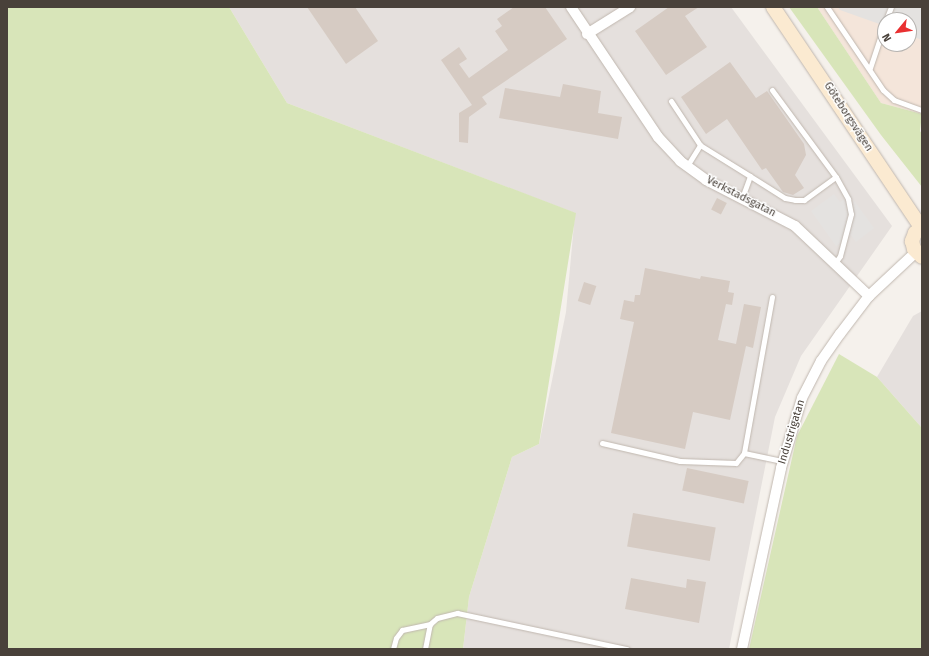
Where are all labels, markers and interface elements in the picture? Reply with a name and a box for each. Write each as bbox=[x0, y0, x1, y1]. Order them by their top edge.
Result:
north arrow bbox=[877, 12, 917, 52]
text: N bbox=[879, 31, 894, 44]
street label: Göteborgsvägen bbox=[821, 80, 875, 154]
street label: Verkstadsgatan bbox=[704, 174, 778, 220]
street label: Industrigatan bbox=[776, 398, 808, 466]

